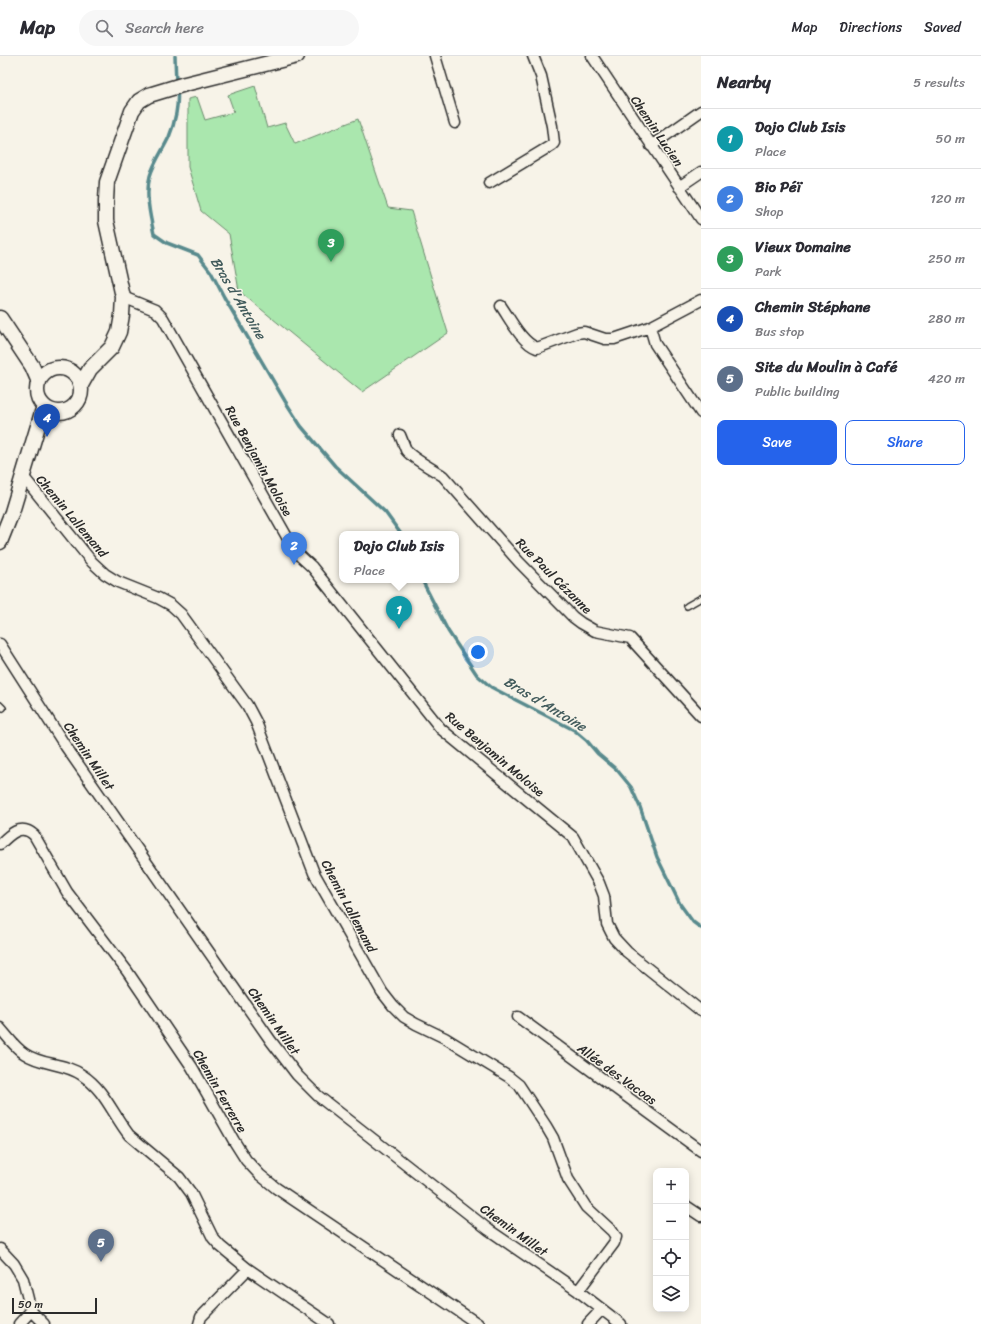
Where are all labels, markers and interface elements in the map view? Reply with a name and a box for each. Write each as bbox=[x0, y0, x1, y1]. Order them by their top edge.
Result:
search box bbox=[79, 10, 359, 46]
text: Map bbox=[20, 11, 55, 44]
text: Search here bbox=[125, 15, 204, 41]
text: Map bbox=[791, 15, 817, 40]
text: Directions bbox=[839, 15, 902, 40]
text: Saved bbox=[924, 15, 961, 40]
icon: search bbox=[93, 17, 115, 39]
text: Nearby bbox=[717, 67, 771, 97]
text: 5 results bbox=[913, 71, 965, 94]
street label: Chemin Lucien bbox=[624, 90, 690, 172]
text: Dojo Club Isis bbox=[755, 114, 845, 140]
text: 1 bbox=[727, 127, 733, 150]
text: 50 m bbox=[935, 127, 965, 150]
text: Place bbox=[755, 140, 786, 163]
text: Bio Péï bbox=[755, 174, 801, 200]
text: 2 bbox=[726, 187, 734, 210]
text: 120 m bbox=[930, 187, 965, 210]
text: Shop bbox=[755, 200, 783, 223]
pin: 3 bbox=[318, 229, 344, 262]
text: Vieux Domaine bbox=[755, 234, 851, 260]
text: 3 bbox=[726, 247, 734, 270]
text: 250 m bbox=[928, 247, 965, 270]
water label: Bras d'Antoine bbox=[203, 252, 273, 345]
text: Park bbox=[755, 260, 782, 283]
text: Chemin Stéphane bbox=[755, 294, 870, 320]
text: 4 bbox=[726, 307, 734, 330]
text: 280 m bbox=[928, 307, 965, 330]
text: Bus stop bbox=[755, 320, 804, 343]
text: Site du Moulin à Café bbox=[755, 354, 897, 380]
text: 5 bbox=[726, 367, 734, 390]
text: 420 m bbox=[928, 367, 965, 390]
text: Public building bbox=[755, 380, 840, 403]
street label: Rue Benjamin Moloise bbox=[219, 401, 299, 521]
pin: 4 bbox=[34, 404, 60, 437]
button: Save bbox=[717, 420, 837, 465]
button: Share bbox=[845, 420, 965, 465]
street label: Chemin Lallemand bbox=[30, 469, 115, 564]
popup bbox=[339, 531, 459, 583]
pin: 2 bbox=[281, 532, 307, 565]
street label: Rue Paul Cézanne bbox=[510, 532, 598, 620]
text: Dojo Club Isis bbox=[354, 533, 444, 559]
text: Place bbox=[354, 559, 385, 582]
pin: 1 bbox=[386, 596, 412, 629]
your location bbox=[468, 642, 488, 662]
water label: Bras d'Antoine bbox=[499, 669, 592, 739]
street label: Rue Benjamin Moloise bbox=[440, 705, 550, 803]
street label: Chemin Millet bbox=[57, 717, 121, 796]
street label: Chemin Lallemand bbox=[315, 855, 384, 958]
street label: Chemin Millet bbox=[242, 982, 307, 1061]
street label: Allée des Vacoas bbox=[571, 1037, 662, 1111]
street label: Chemin Ferrerre bbox=[187, 1045, 254, 1138]
map controls bbox=[653, 1168, 689, 1312]
button: + bbox=[653, 1168, 689, 1204]
street label: Chemin Millet bbox=[475, 1197, 553, 1263]
button: − bbox=[653, 1204, 689, 1240]
pin: 5 bbox=[88, 1229, 114, 1262]
button: locate bbox=[653, 1240, 689, 1276]
button: layers bbox=[653, 1276, 689, 1312]
text: 50 m bbox=[18, 1295, 43, 1314]
scale bar bbox=[12, 1296, 97, 1315]

